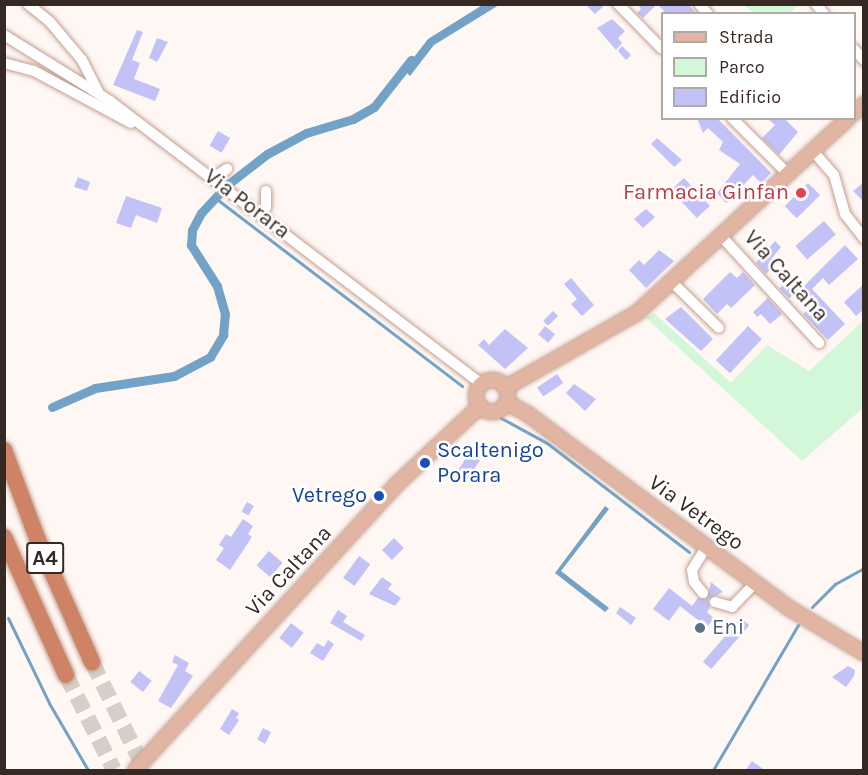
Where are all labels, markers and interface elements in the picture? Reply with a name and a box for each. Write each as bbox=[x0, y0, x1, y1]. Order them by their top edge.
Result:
legend bbox=[661, 12, 856, 120]
text: Strada bbox=[719, 26, 774, 48]
text: Parco bbox=[719, 56, 765, 78]
text: Edificio bbox=[719, 86, 781, 108]
street label: Via Porara bbox=[199, 163, 295, 245]
place label: Farmacia Ginfan bbox=[623, 180, 789, 206]
marker: Farmacia Ginfan bbox=[794, 186, 808, 200]
street label: Via Caltana bbox=[738, 225, 834, 327]
place label: Scaltenigo Porara bbox=[437, 437, 544, 488]
marker: Scaltenigo Porara bbox=[418, 456, 432, 470]
street label: Via Vetrego bbox=[643, 470, 749, 556]
place label: Vetrego bbox=[292, 483, 367, 509]
marker: Vetrego bbox=[372, 489, 386, 503]
street label: Via Caltana bbox=[241, 520, 337, 622]
road number: A4 bbox=[26, 540, 64, 576]
place label: Eni bbox=[712, 615, 744, 641]
marker: Eni bbox=[693, 621, 707, 635]

